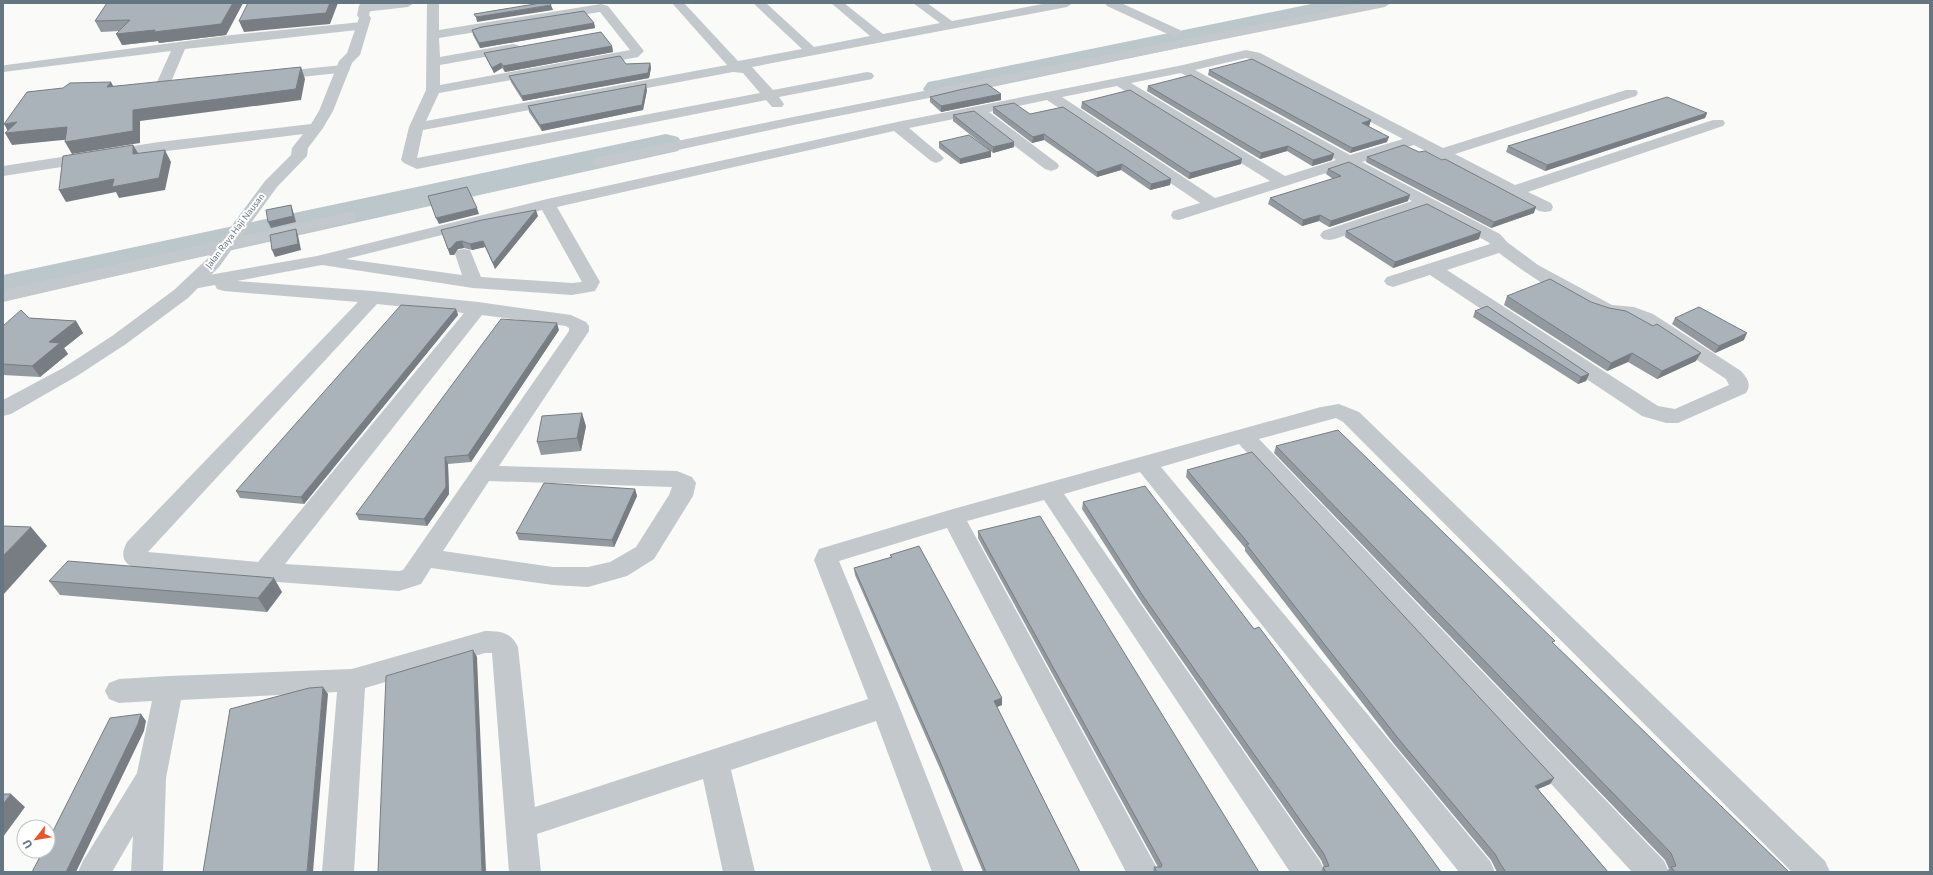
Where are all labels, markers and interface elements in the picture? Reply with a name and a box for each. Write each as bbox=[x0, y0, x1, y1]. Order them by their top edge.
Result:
street label: Jalan Raya Haji Nausan bbox=[203, 191, 266, 270]
north arrow bbox=[16, 819, 56, 859]
text: U bbox=[19, 838, 35, 851]

